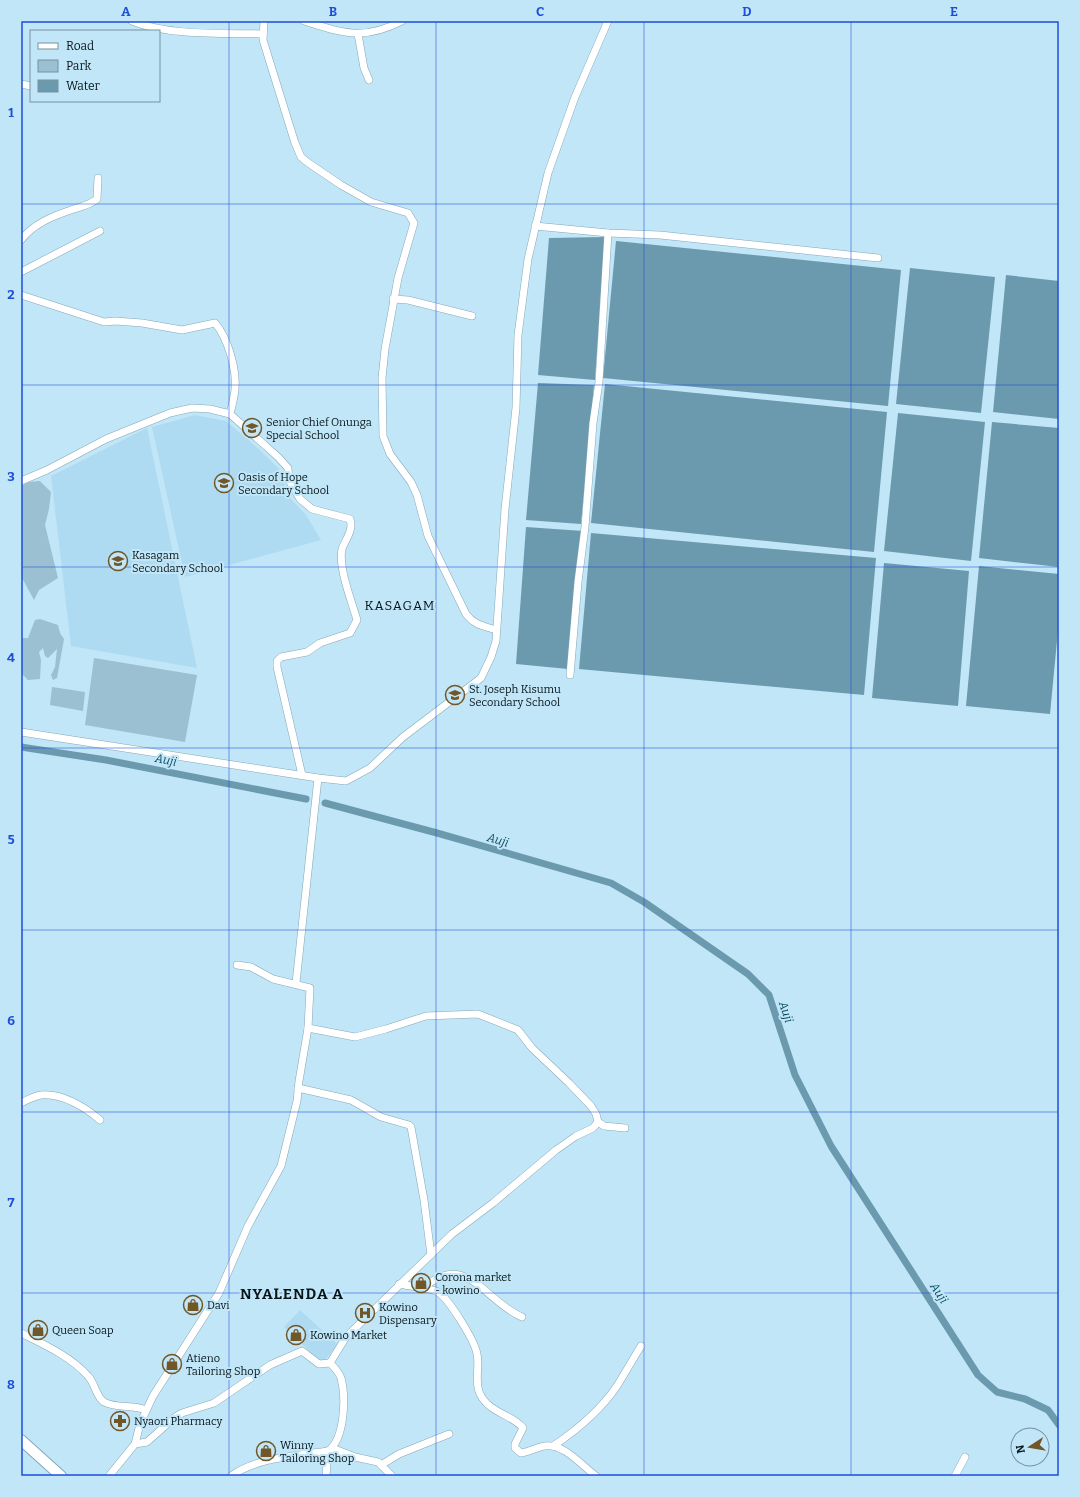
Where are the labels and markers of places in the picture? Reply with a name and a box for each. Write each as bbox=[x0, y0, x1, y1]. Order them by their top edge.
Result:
place label: Senior Chief Onunga Special School bbox=[266, 416, 372, 442]
school or university icon: Senior Chief Onunga Special School bbox=[241, 417, 263, 439]
place label: Oasis of Hope Secondary School bbox=[238, 471, 329, 497]
school or university icon: Oasis of Hope Secondary School bbox=[213, 472, 235, 494]
place label: Kasagam Secondary School bbox=[132, 549, 223, 575]
school or university icon: Kasagam Secondary School bbox=[107, 550, 129, 572]
place label: St. Joseph Kisumu Secondary School bbox=[469, 683, 561, 709]
school or university icon: St. Joseph Kisumu Secondary School bbox=[444, 684, 466, 706]
place label: Corona market - kowino bbox=[435, 1271, 511, 1297]
shop icon: Corona market - kowino bbox=[410, 1272, 432, 1294]
shop icon: Davi bbox=[182, 1294, 204, 1316]
place label: Davi bbox=[207, 1299, 230, 1312]
place label: Kowino Dispensary bbox=[379, 1301, 437, 1327]
hospital icon: Kowino Dispensary bbox=[354, 1302, 376, 1324]
shop icon: Queen Soap bbox=[27, 1319, 49, 1341]
place label: Queen Soap bbox=[52, 1324, 114, 1337]
shop icon: Kowino Market bbox=[285, 1324, 307, 1346]
place label: Kowino Market bbox=[310, 1329, 387, 1342]
place label: Atieno Tailoring Shop bbox=[186, 1352, 261, 1378]
shop icon: Atieno Tailoring Shop bbox=[161, 1353, 183, 1375]
pharmacy icon: Nyaori Pharmacy bbox=[109, 1410, 131, 1432]
place label: Nyaori Pharmacy bbox=[134, 1415, 222, 1428]
place label: Winny Tailoring Shop bbox=[280, 1439, 355, 1465]
shop icon: Winny Tailoring Shop bbox=[255, 1440, 277, 1462]

